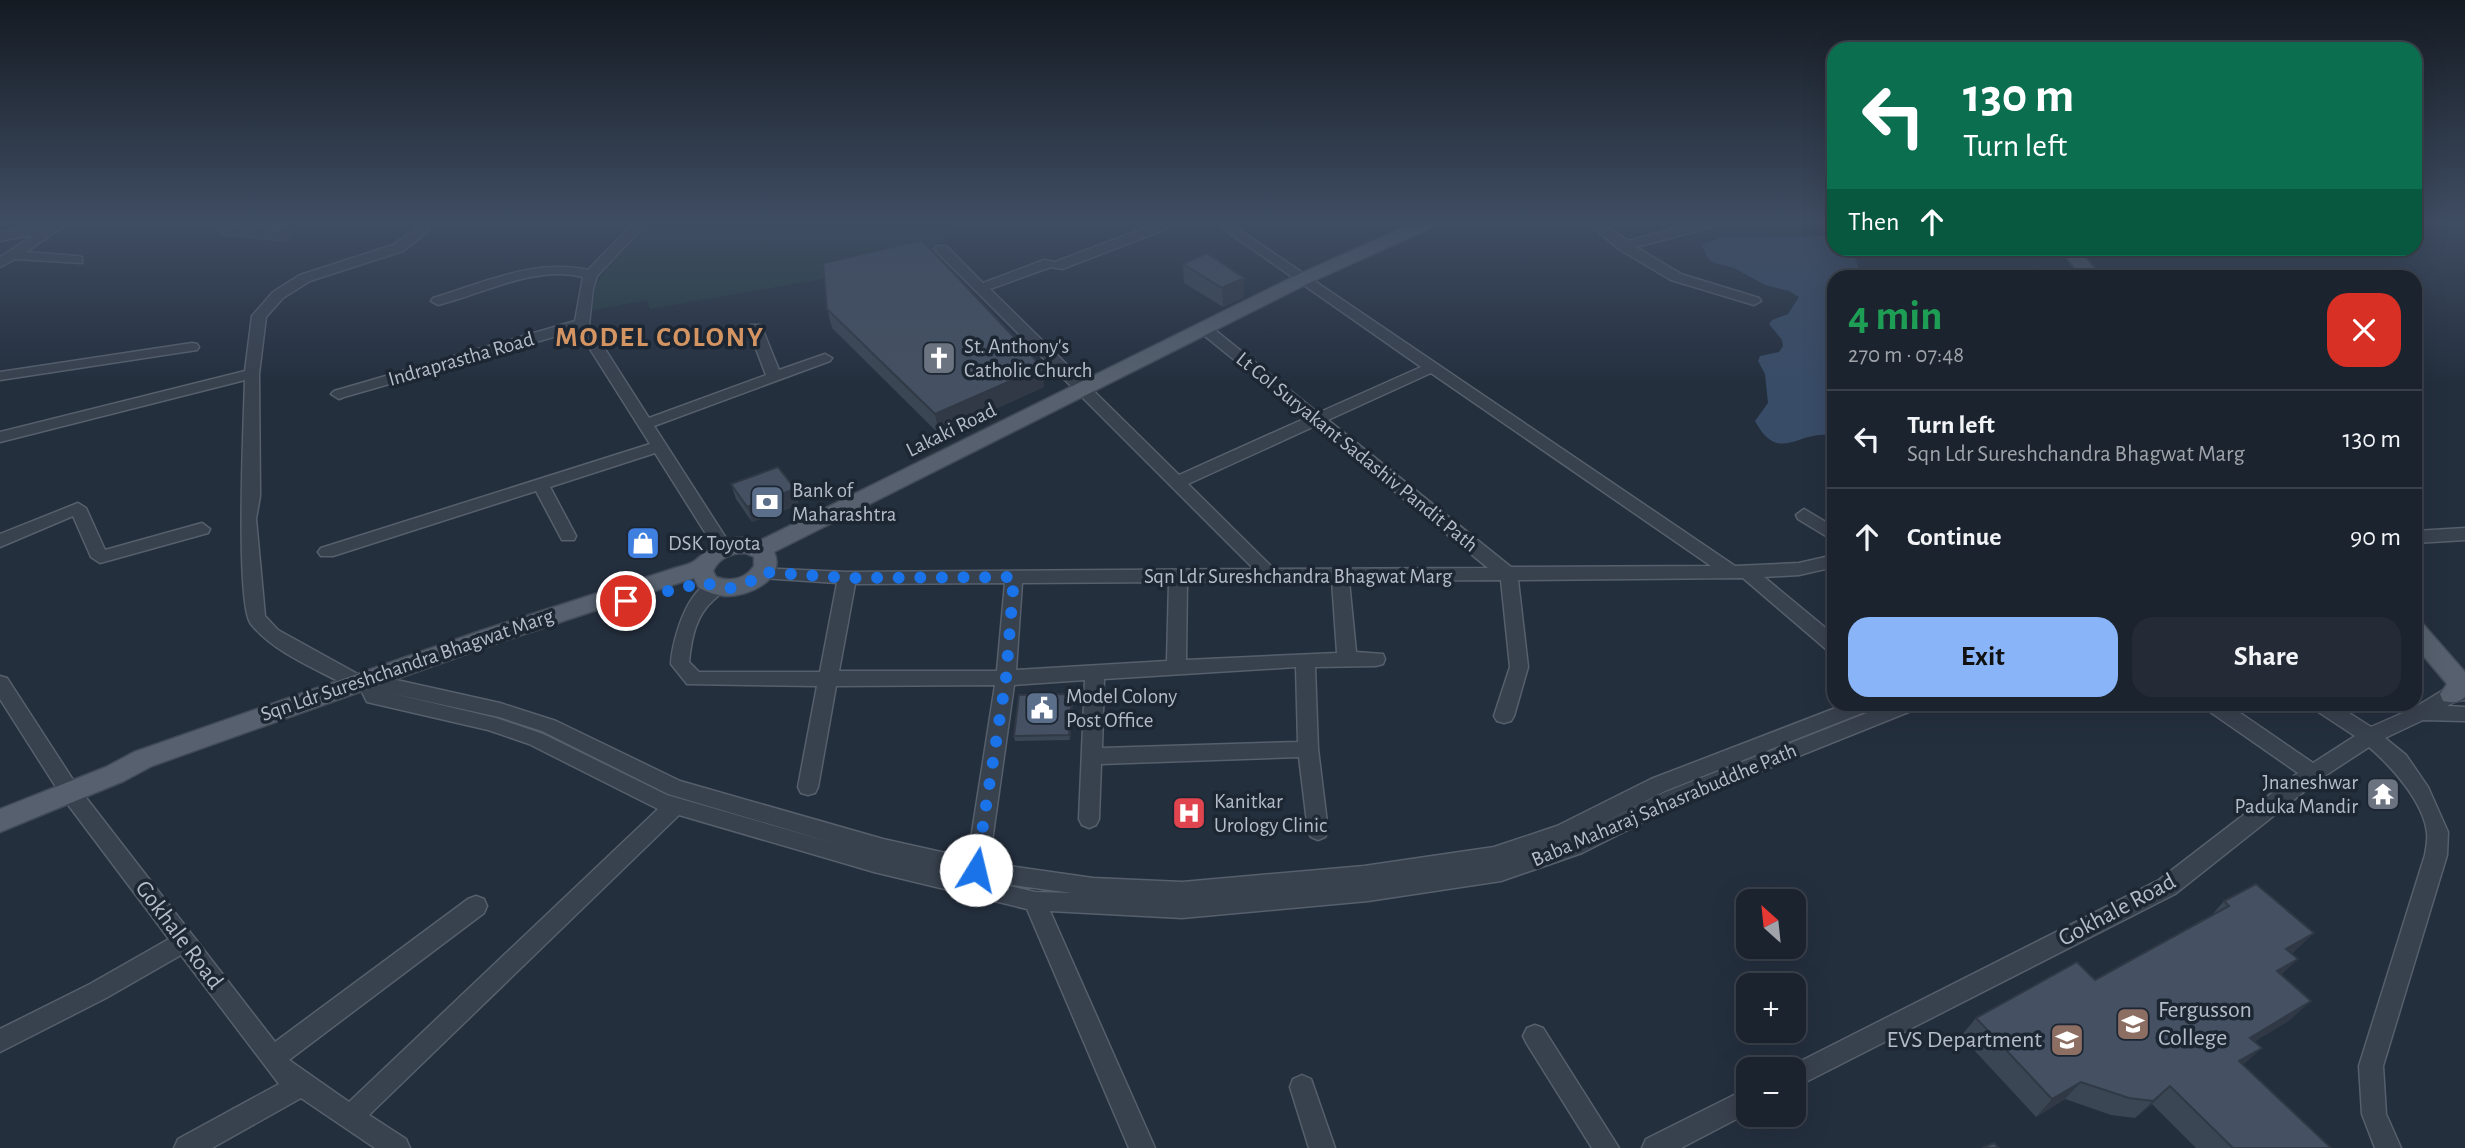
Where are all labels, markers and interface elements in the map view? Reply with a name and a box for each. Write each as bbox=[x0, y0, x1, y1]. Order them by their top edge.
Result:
icon: left bbox=[1848, 70, 1939, 161]
text: 130 m bbox=[1963, 72, 2074, 121]
text: Turn left bbox=[1963, 130, 2067, 162]
icon: ahead bbox=[1913, 203, 1951, 241]
text: Then bbox=[1848, 209, 1899, 235]
button: close bbox=[2327, 293, 2401, 367]
text: 4 min bbox=[1848, 295, 1943, 337]
district label: MODEL COLONY bbox=[555, 324, 765, 352]
street label: Indraprastha Road bbox=[386, 328, 536, 390]
place label: St. Anthony's Catholic Church bbox=[964, 336, 1092, 381]
church icon: St. Anthony's Catholic Church bbox=[920, 339, 958, 377]
text: 270 m · 07:48 bbox=[1848, 344, 1964, 367]
street label: Lt Col Suryakant Sadashiv Pandit Path bbox=[1232, 348, 1482, 556]
street label: Lakaki Road bbox=[903, 399, 999, 461]
text: Turn left bbox=[1907, 412, 1995, 438]
icon: left bbox=[1848, 420, 1886, 458]
text: 130 m bbox=[2343, 426, 2401, 452]
text: Sqn Ldr Sureshchandra Bhagwat Marg bbox=[1907, 443, 2245, 466]
place label: Bank of Maharashtra bbox=[792, 480, 897, 525]
bank icon: Bank of Maharashtra bbox=[748, 483, 786, 521]
icon: ahead bbox=[1848, 518, 1886, 556]
shop icon: DSK Toyota bbox=[624, 524, 662, 562]
text: Continue bbox=[1907, 524, 2002, 550]
text: 90 m bbox=[2350, 524, 2401, 550]
place label: DSK Toyota bbox=[668, 533, 761, 554]
street label: Sqn Ldr Sureshchandra Bhagwat Marg bbox=[1144, 566, 1453, 587]
pin bbox=[596, 571, 656, 631]
icon: arrive bbox=[607, 582, 645, 620]
street label: Sqn Ldr Sureshchandra Bhagwat Marg bbox=[258, 605, 557, 725]
button: Exit bbox=[1848, 617, 2118, 697]
button: Share bbox=[2132, 617, 2401, 697]
place label: Model Colony Post Office bbox=[1066, 686, 1177, 731]
public building icon: Model Colony Post Office bbox=[1023, 689, 1061, 727]
street label: Baba Maharaj Sahasrabuddhe Path bbox=[1528, 740, 1800, 870]
place label: Jnaneshwar Paduka Mandir bbox=[2235, 772, 2358, 817]
temple icon: Jnaneshwar Paduka Mandir bbox=[2364, 775, 2402, 813]
place label: Kanitkar Urology Clinic bbox=[1214, 791, 1327, 836]
hospital icon: Kanitkar Urology Clinic bbox=[1170, 794, 1208, 832]
position arrow bbox=[939, 833, 1013, 907]
street label: Gokhale Road bbox=[2054, 869, 2180, 951]
street label: Gokhale Road bbox=[131, 876, 227, 994]
north arrow bbox=[1736, 889, 1806, 959]
map controls bbox=[1736, 889, 1806, 1127]
button: + bbox=[1736, 973, 1806, 1043]
place label: Fergusson College bbox=[2158, 998, 2252, 1050]
school or university icon: Fergusson College bbox=[2114, 1005, 2152, 1043]
school or university icon: EVS Department bbox=[2048, 1021, 2086, 1059]
place label: EVS Department bbox=[1887, 1028, 2042, 1052]
button: − bbox=[1736, 1057, 1806, 1127]

